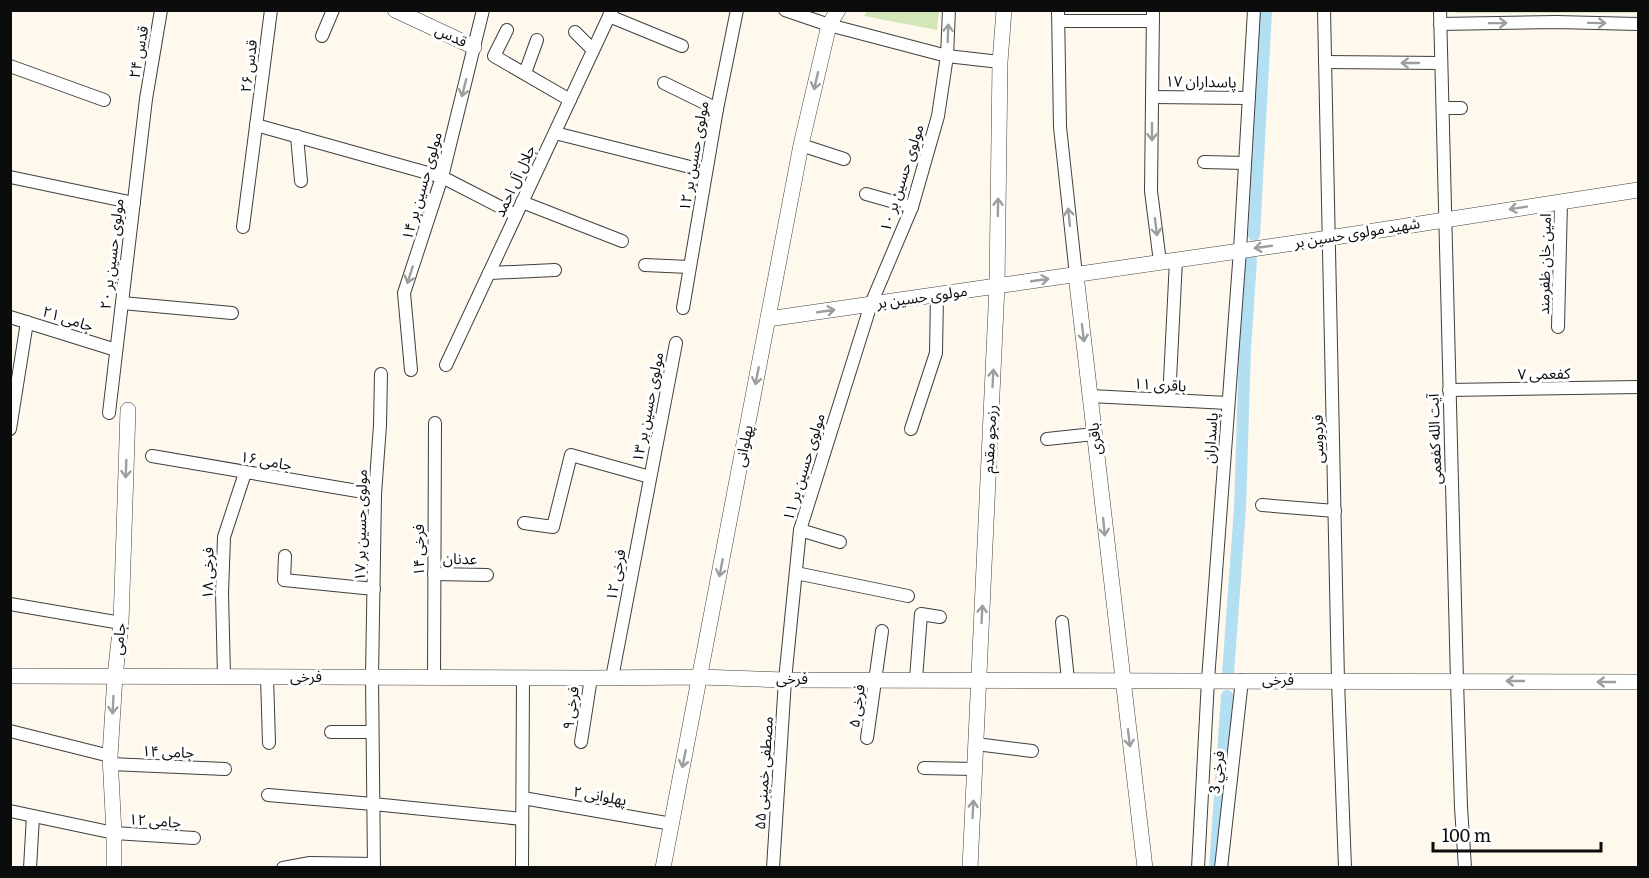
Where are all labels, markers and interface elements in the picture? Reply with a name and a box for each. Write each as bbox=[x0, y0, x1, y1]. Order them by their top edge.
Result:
street label: قدس bbox=[432, 17, 472, 52]
one-way arrow bbox=[1587, 17, 1607, 29]
one-way arrow bbox=[1487, 18, 1507, 29]
street label: قدس ۲۴ bbox=[122, 23, 153, 80]
one-way arrow bbox=[942, 24, 954, 44]
street label: قدس ۲۶ bbox=[233, 38, 262, 94]
one-way arrow bbox=[1400, 57, 1420, 68]
street label: پاسداران ۱۷ bbox=[1165, 68, 1237, 93]
one-way arrow bbox=[809, 72, 821, 91]
one-way arrow bbox=[458, 78, 470, 97]
street label: مولوی حسین بر ۱۲ bbox=[672, 99, 714, 213]
street label: مولوی حسین بر ۱۰ bbox=[872, 121, 929, 234]
one-way arrow bbox=[1146, 121, 1158, 141]
street label: مولوی حسین بر ۱۴ bbox=[394, 129, 447, 242]
street label: جلال آل احمد bbox=[487, 140, 540, 220]
street label: مولوی حسین بر ۲۰ bbox=[92, 197, 129, 311]
one-way arrow bbox=[993, 197, 1004, 217]
one-way arrow bbox=[1509, 203, 1529, 214]
one-way arrow bbox=[1063, 208, 1074, 227]
street label: شهید مولوی حسین بر bbox=[1291, 210, 1422, 253]
street label: امین خان ظفرمند bbox=[1531, 213, 1556, 315]
one-way arrow bbox=[1150, 216, 1161, 236]
one-way arrow bbox=[1254, 242, 1274, 253]
one-way arrow bbox=[404, 265, 415, 284]
one-way arrow bbox=[1030, 275, 1050, 286]
street label: مولوی حسین بر bbox=[874, 278, 969, 313]
street label: جامی ۲۱ bbox=[40, 299, 97, 337]
one-way arrow bbox=[816, 305, 836, 316]
one-way arrow bbox=[1077, 323, 1088, 343]
street label: مولوی حسین بر ۱۳ bbox=[625, 350, 668, 464]
street label: کفعمی ۷ bbox=[1517, 361, 1571, 384]
one-way arrow bbox=[751, 366, 762, 386]
one-way arrow bbox=[988, 368, 999, 388]
street label: باقری ۱۱ bbox=[1133, 371, 1187, 396]
street label: آیت الله کفعمی bbox=[1420, 393, 1447, 485]
street label: رزمجو مقدم bbox=[975, 404, 1003, 474]
street label: مولوی حسین بر ۱۱ bbox=[775, 410, 830, 523]
street label: پاسداران bbox=[1196, 412, 1223, 464]
street label: فردوسی bbox=[1305, 414, 1328, 464]
street label: باقری bbox=[1080, 422, 1107, 456]
street label: پهلوانی bbox=[727, 423, 758, 469]
street label: جامی ۱۶ bbox=[239, 444, 294, 475]
one-way arrow bbox=[120, 458, 131, 478]
street label: مولوی حسین بر ۱۷ bbox=[347, 469, 372, 581]
one-way arrow bbox=[1099, 517, 1110, 536]
street label: فرخی ۱۴ bbox=[406, 524, 429, 576]
street label: فرخی ۱۸ bbox=[195, 546, 218, 599]
street label: عدنان bbox=[443, 546, 478, 569]
street label: فرخی ۱۲ bbox=[598, 547, 631, 602]
one-way arrow bbox=[715, 558, 726, 577]
one-way arrow bbox=[977, 605, 988, 625]
street label: جامی bbox=[104, 622, 131, 656]
street label: فرخی bbox=[290, 664, 322, 687]
street label: فرخی bbox=[776, 666, 808, 689]
street label: فرخی bbox=[1262, 667, 1294, 690]
one-way arrow bbox=[1506, 675, 1526, 687]
one-way arrow bbox=[1597, 676, 1617, 688]
street label: فرخی ۵ bbox=[841, 682, 870, 729]
street label: فرخی ۹ bbox=[555, 684, 584, 731]
one-way arrow bbox=[108, 695, 119, 715]
street label: مصطفی خمینی ۵۵ bbox=[747, 715, 778, 830]
one-way arrow bbox=[1124, 728, 1135, 747]
street label: جامی ۱۴ bbox=[142, 738, 195, 763]
one-way arrow bbox=[678, 749, 689, 769]
street label: فرخي 3 bbox=[1201, 749, 1231, 795]
street label: پهلوانی ۲ bbox=[572, 779, 629, 811]
one-way arrow bbox=[967, 800, 978, 820]
street label: جامی ۱۲ bbox=[128, 806, 182, 833]
scale bar bbox=[1433, 815, 1601, 853]
text: 100 m bbox=[1442, 821, 1491, 848]

